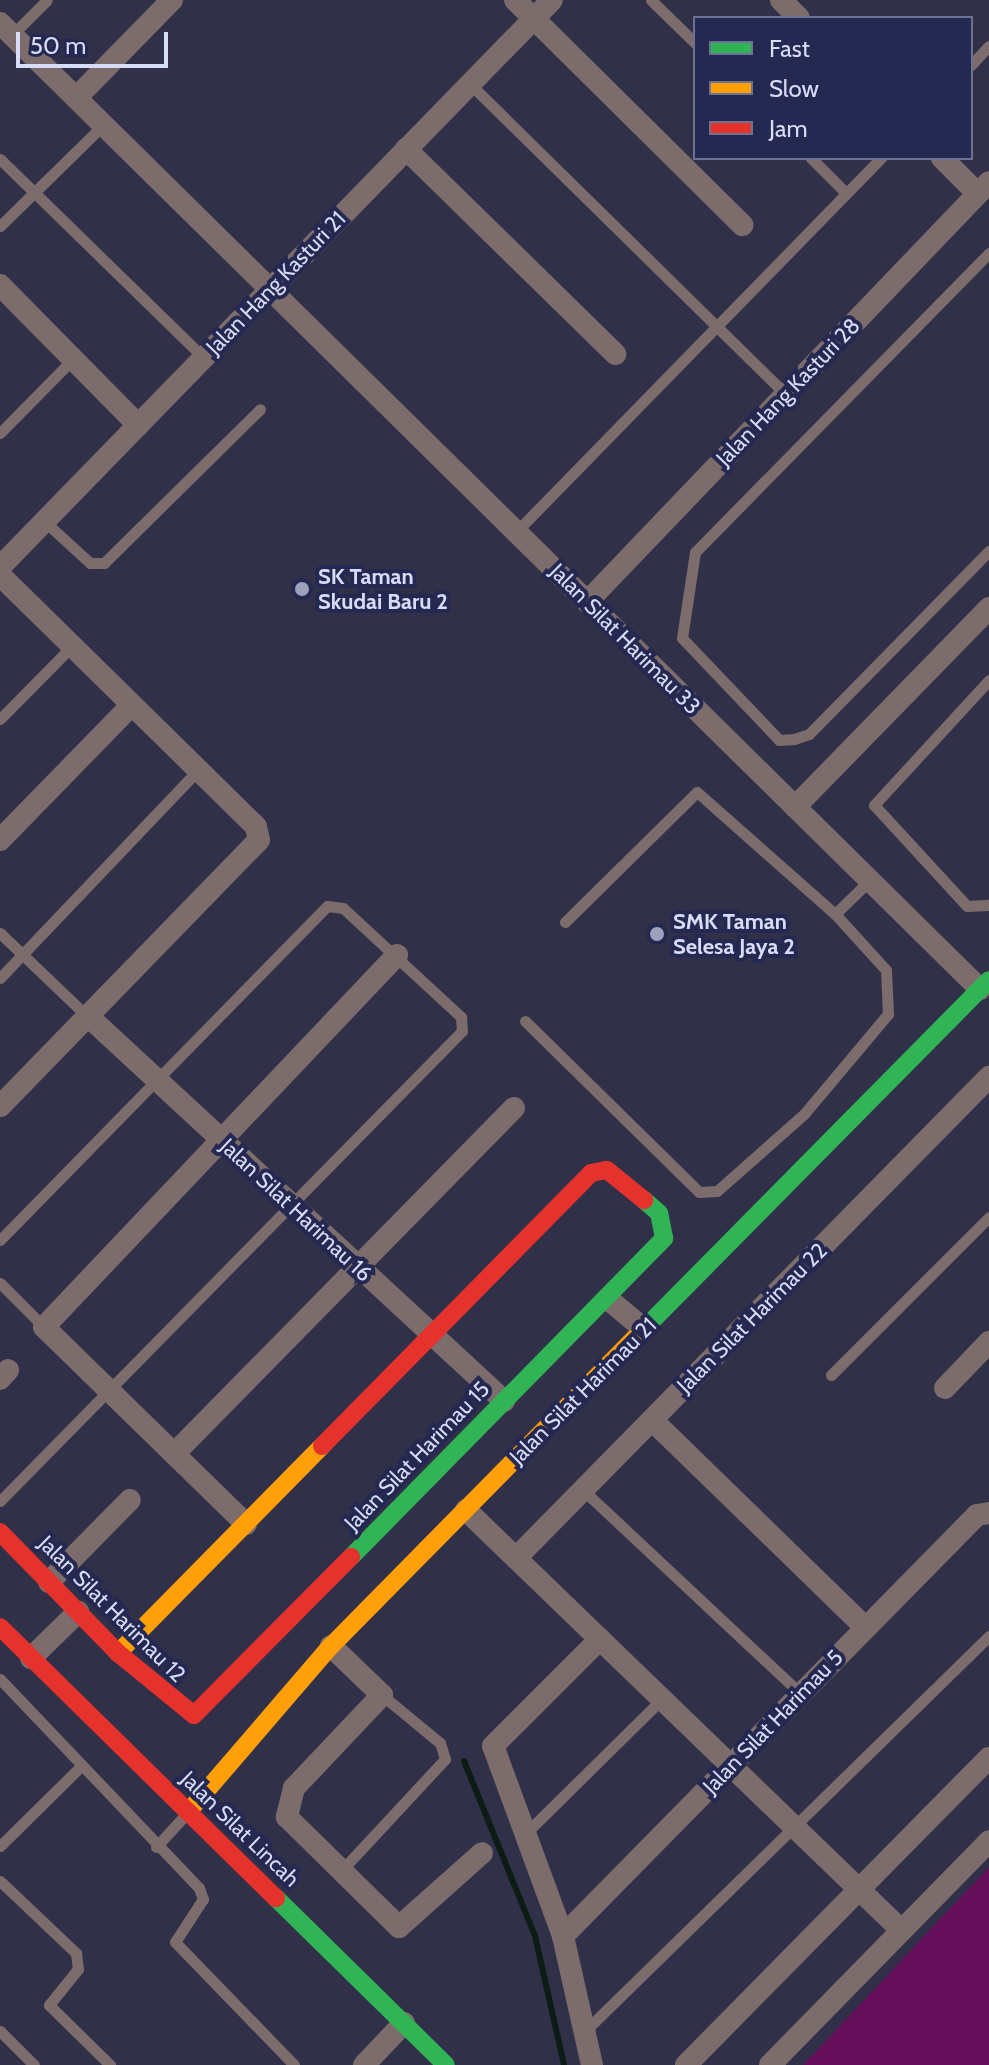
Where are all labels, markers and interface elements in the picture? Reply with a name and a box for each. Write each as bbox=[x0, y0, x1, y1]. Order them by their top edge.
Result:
scale bar bbox=[20, 16, 172, 66]
legend bbox=[693, 16, 973, 160]
text: 50 m bbox=[30, 31, 86, 60]
text: Fast bbox=[769, 34, 810, 63]
text: Slow bbox=[769, 74, 819, 103]
text: Jam bbox=[769, 114, 807, 143]
street label: Jalan Hang Kasturi 21 bbox=[201, 206, 351, 360]
street label: Jalan Hang Kasturi 28 bbox=[711, 313, 865, 471]
street label: Jalan Silat Harimau 33 bbox=[544, 558, 706, 720]
place label: SK Taman Skudai Baru 2 bbox=[318, 563, 448, 614]
marker: SK Taman Skudai Baru 2 bbox=[293, 580, 311, 598]
place label: SMK Taman Selesa Jaya 2 bbox=[673, 908, 795, 960]
marker: SMK Taman Selesa Jaya 2 bbox=[648, 925, 666, 943]
street label: Jalan Silat Harimau 16 bbox=[215, 1133, 377, 1287]
street label: Jalan Silat Harimau 22 bbox=[672, 1238, 832, 1398]
street label: Jalan Silat Harimau 21 bbox=[504, 1312, 662, 1470]
street label: Jalan Silat Harimau 15 bbox=[339, 1376, 495, 1536]
street label: Jalan Silat Harimau 12 bbox=[33, 1530, 191, 1688]
street label: Jalan Silat Harimau 5 bbox=[698, 1645, 848, 1799]
street label: Jalan Silat Lincah bbox=[175, 1766, 305, 1892]

